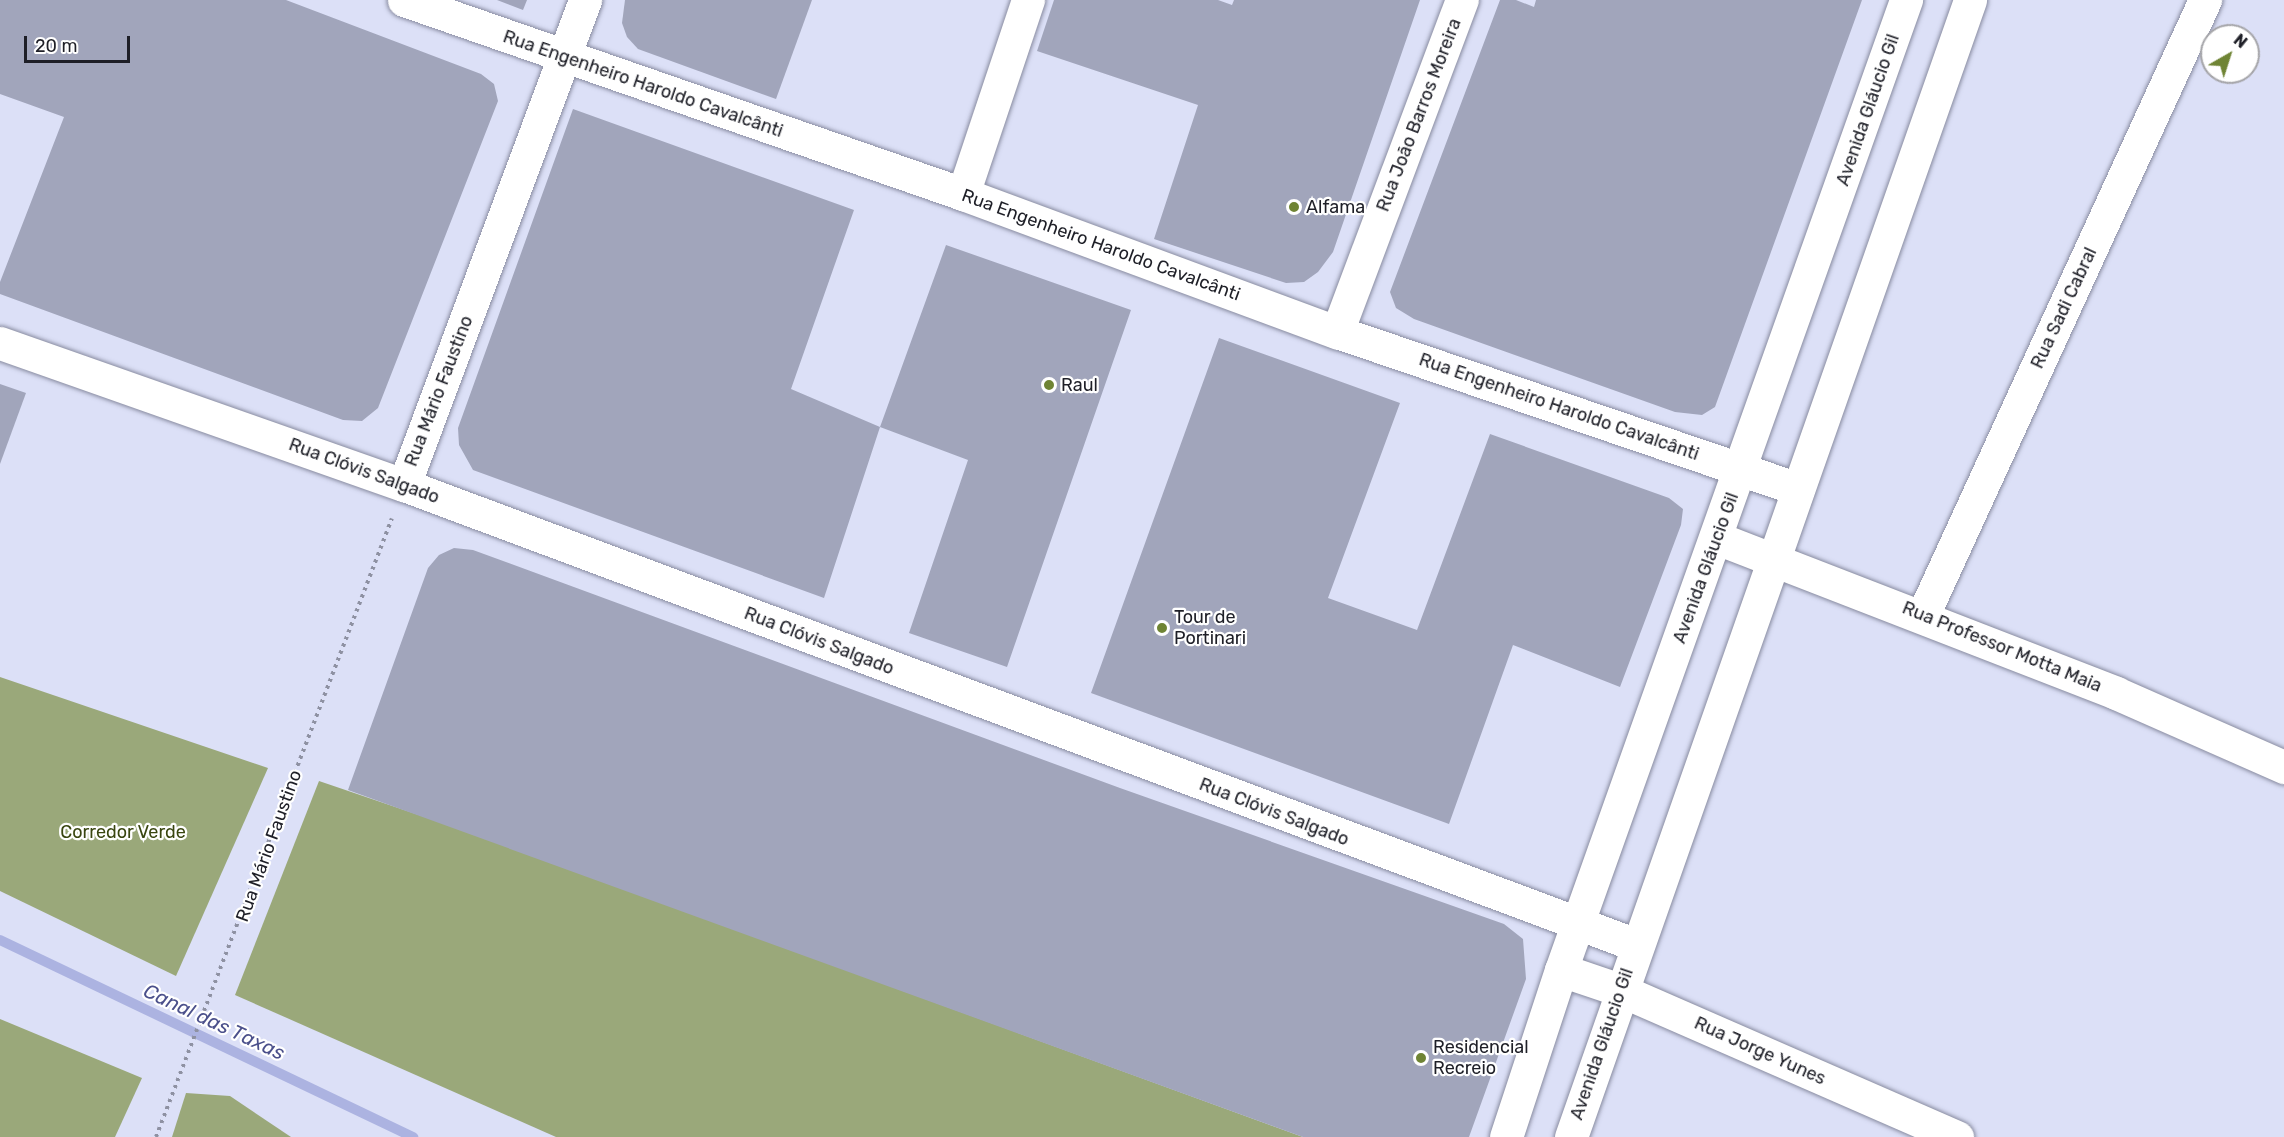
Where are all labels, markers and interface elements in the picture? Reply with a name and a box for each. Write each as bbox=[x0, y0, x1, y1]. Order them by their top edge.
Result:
street label: Rua João Barros Moreira bbox=[1372, 15, 1466, 215]
scale bar bbox=[27, 24, 134, 62]
north arrow bbox=[2200, 24, 2260, 84]
street label: Rua Engenheiro Haroldo Cavalcânti bbox=[500, 26, 786, 142]
text: N bbox=[2230, 30, 2251, 52]
street label: Avenida Gláucio Gil bbox=[1832, 31, 1904, 189]
text: 20 m bbox=[35, 35, 77, 57]
street label: Rua Engenheiro Haroldo Cavalcânti bbox=[959, 184, 1243, 306]
place label: Alfama bbox=[1306, 196, 1365, 218]
marker: Alfama bbox=[1287, 200, 1301, 214]
street label: Rua Sadi Cabral bbox=[2026, 244, 2102, 372]
street label: Rua Mário Faustino bbox=[400, 313, 478, 469]
street label: Rua Engenheiro Haroldo Cavalcânti bbox=[1416, 349, 1702, 465]
place label: Raul bbox=[1061, 374, 1098, 396]
marker: Raul bbox=[1042, 378, 1056, 392]
street label: Rua Clóvis Salgado bbox=[286, 434, 442, 508]
street label: Avenida Gláucio Gil bbox=[1669, 490, 1743, 646]
street label: Rua Professor Motta Maia bbox=[1899, 597, 2105, 697]
street label: Rua Clóvis Salgado bbox=[741, 603, 897, 679]
place label: Tour de Portinari bbox=[1174, 607, 1246, 650]
marker: Tour de Portinari bbox=[1155, 621, 1169, 635]
street label: Rua Mário Faustino bbox=[232, 767, 306, 925]
street label: Rua Clóvis Salgado bbox=[1196, 774, 1352, 850]
park label: Corredor Verde bbox=[60, 821, 186, 843]
street label: Avenida Gláucio Gil bbox=[1566, 965, 1638, 1123]
water label: Canal das Taxas bbox=[139, 979, 289, 1065]
street label: Rua Jorge Yunes bbox=[1691, 1012, 1829, 1090]
place label: Residencial Recreio bbox=[1433, 1037, 1529, 1080]
marker: Residencial Recreio bbox=[1414, 1051, 1428, 1065]

